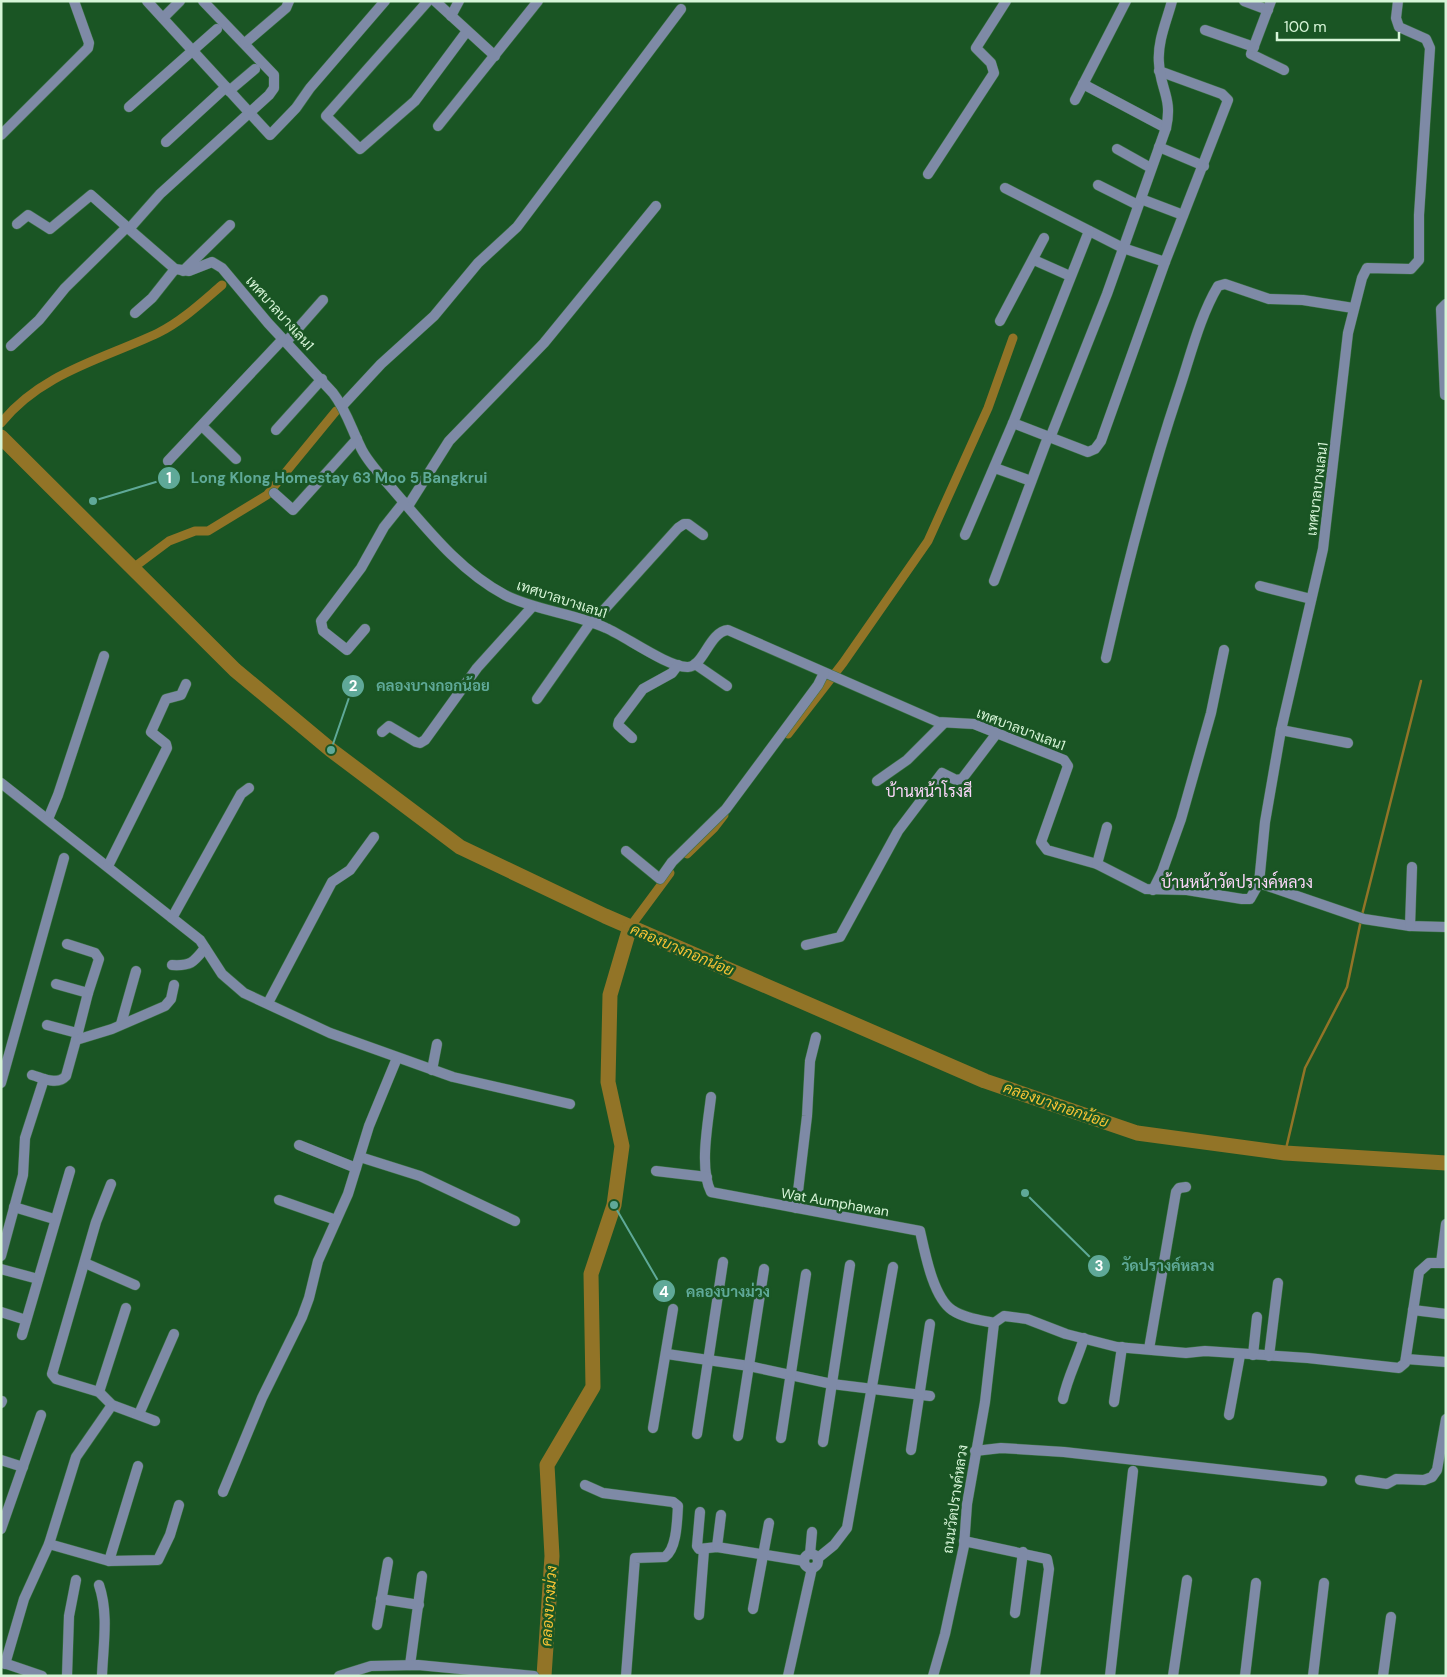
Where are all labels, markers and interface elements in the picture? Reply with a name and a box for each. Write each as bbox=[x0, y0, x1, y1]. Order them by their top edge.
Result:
scale bar bbox=[1277, 10, 1400, 42]
text: 100 m bbox=[1284, 17, 1327, 37]
street label: เทศบาลบางเลน1 bbox=[242, 272, 318, 354]
street label: เทศบาลบางเลน1 bbox=[1302, 441, 1332, 537]
callout: Long Klong Homestay 63 Moo 5 Bangkrui bbox=[156, 463, 498, 493]
text: 1 bbox=[166, 468, 172, 488]
text: Long Klong Homestay 63 Moo 5 Bangkrui bbox=[191, 468, 487, 488]
street label: เทศบาลบางเลน1 bbox=[515, 576, 609, 622]
callout: คลองบางกอกน้อย bbox=[341, 671, 499, 701]
text: 2 bbox=[349, 676, 358, 696]
text: คลองบางกอกน้อย bbox=[376, 676, 490, 696]
street label: เทศบาลบางเลน1 bbox=[974, 704, 1068, 754]
district label: บ้านหน้าโรงสี bbox=[886, 780, 972, 802]
district label: บ้านหน้าวัดปรางค์หลวง bbox=[1161, 870, 1313, 893]
water label: คลองบางกอกน้อย bbox=[627, 919, 737, 981]
water label: คลองบางกอกน้อย bbox=[1001, 1078, 1112, 1133]
street label: Wat Aumphawan bbox=[780, 1184, 890, 1220]
callout: วัดปรางค์หลวง bbox=[1087, 1251, 1225, 1281]
text: 3 bbox=[1094, 1256, 1104, 1276]
text: วัดปรางค์หลวง bbox=[1122, 1256, 1214, 1276]
callout: คลองบางม่วง bbox=[652, 1276, 780, 1306]
text: 4 bbox=[659, 1282, 669, 1302]
text: คลองบางม่วง bbox=[686, 1282, 770, 1302]
street label: ถนนวัดปรางค์หลวง bbox=[938, 1444, 972, 1554]
water label: คลองบางม่วง bbox=[536, 1565, 562, 1647]

